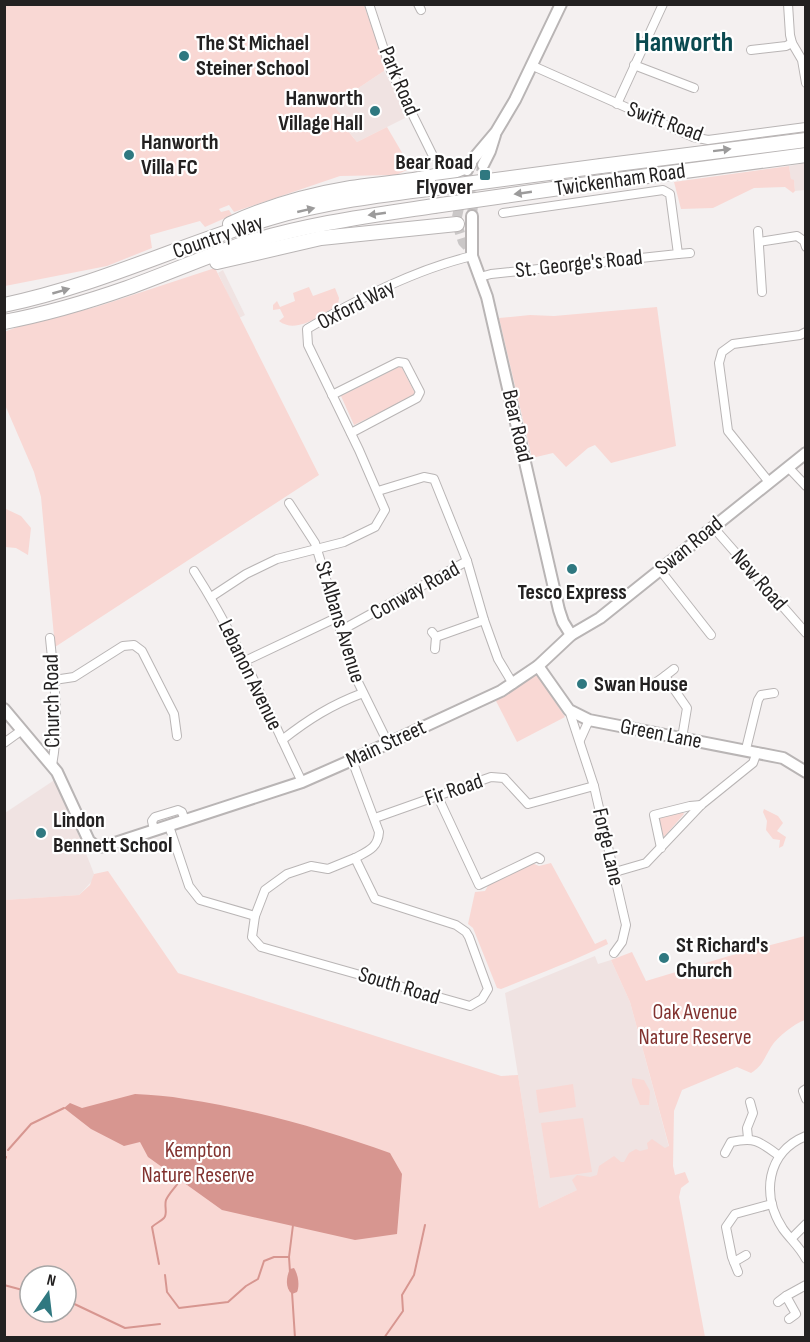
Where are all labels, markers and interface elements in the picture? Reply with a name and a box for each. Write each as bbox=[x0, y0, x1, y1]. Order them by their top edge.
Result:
district label: Hanworth bbox=[635, 26, 733, 59]
place label: The St Michael Steiner School bbox=[196, 30, 309, 82]
street label: Park Road bbox=[372, 42, 426, 120]
marker: The St Michael Steiner School bbox=[177, 49, 191, 63]
place label: Hanworth Village Hall bbox=[278, 85, 363, 137]
street label: Swift Road bbox=[623, 96, 707, 148]
marker: Hanworth Village Hall bbox=[368, 104, 382, 118]
place label: Hanworth Villa FC bbox=[141, 129, 218, 181]
one-way arrow bbox=[713, 146, 732, 155]
marker: Hanworth Villa FC bbox=[122, 148, 136, 162]
place label: Bear Road Flyover bbox=[395, 149, 473, 201]
street label: Twickenham Road bbox=[553, 157, 687, 203]
marker: Bear Road Flyover bbox=[478, 168, 492, 182]
one-way arrow bbox=[513, 189, 532, 198]
one-way arrow bbox=[297, 204, 315, 214]
street label: Country Way bbox=[169, 209, 267, 265]
one-way arrow bbox=[367, 210, 386, 219]
street label: St. George's Road bbox=[514, 244, 644, 284]
street label: Oxford Way bbox=[313, 274, 400, 336]
one-way arrow bbox=[52, 286, 70, 295]
street label: Bear Road bbox=[496, 387, 538, 465]
street label: Swan Road bbox=[650, 510, 728, 582]
street label: New Road bbox=[725, 544, 793, 616]
street label: Conway Road bbox=[366, 555, 464, 627]
street label: St Albans Avenue bbox=[309, 558, 371, 686]
marker: Tesco Express bbox=[565, 562, 579, 576]
place label: Tesco Express bbox=[517, 579, 627, 606]
street label: Lebanon Avenue bbox=[212, 615, 288, 735]
street label: Church Road bbox=[38, 654, 66, 748]
place label: Swan House bbox=[594, 671, 688, 698]
marker: Swan House bbox=[575, 677, 589, 691]
street label: Green Lane bbox=[618, 713, 704, 755]
street label: Main Street bbox=[342, 714, 430, 774]
street label: Fir Road bbox=[422, 768, 486, 812]
street label: Forge Lane bbox=[586, 806, 630, 888]
place label: Lindon Bennett School bbox=[53, 807, 172, 859]
marker: Lindon Bennett School bbox=[34, 826, 48, 840]
place label: St Richard's Church bbox=[676, 932, 769, 984]
marker: St Richard's Church bbox=[657, 951, 671, 965]
street label: South Road bbox=[355, 961, 443, 1011]
park label: Oak Avenue Nature Reserve bbox=[638, 999, 752, 1051]
park label: Kempton Nature Reserve bbox=[141, 1137, 255, 1189]
north arrow bbox=[18, 1264, 78, 1324]
text: N bbox=[45, 1271, 58, 1291]

